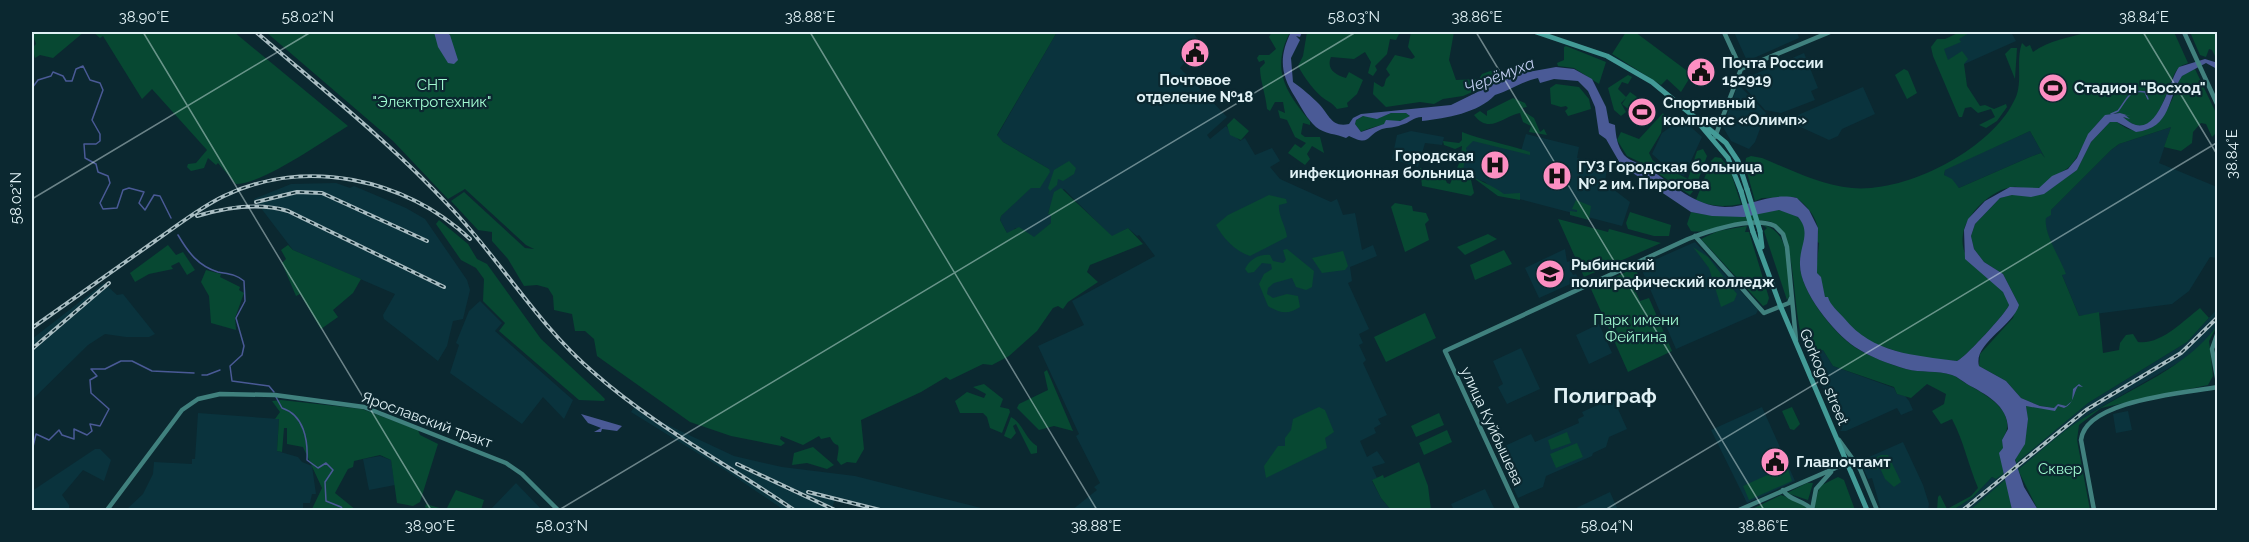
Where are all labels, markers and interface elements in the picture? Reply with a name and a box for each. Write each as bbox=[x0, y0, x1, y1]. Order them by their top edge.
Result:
text: 38.90°E bbox=[119, 8, 169, 26]
text: 58.02°N bbox=[282, 8, 334, 26]
text: 38.88°E bbox=[785, 8, 835, 26]
text: 58.03°N bbox=[1328, 8, 1380, 26]
text: 38.86°E bbox=[1452, 8, 1502, 26]
text: 38.84°E bbox=[2119, 8, 2169, 26]
public building icon: Почтовое отделение №18 bbox=[1179, 37, 1211, 69]
water label: Черёмуха bbox=[1461, 53, 1537, 98]
place label: Почта России 152919 bbox=[1722, 54, 1824, 89]
public building icon: Почта России 152919 bbox=[1685, 56, 1717, 88]
place label: Почтовое отделение №18 bbox=[1137, 71, 1253, 106]
sports icon: Стадион "Восход" bbox=[2037, 72, 2069, 104]
park label: СНТ "Электротехник" bbox=[373, 76, 491, 111]
place label: Стадион "Восход" bbox=[2074, 79, 2206, 97]
place label: Спортивный комплекс «Олимп» bbox=[1663, 94, 1807, 129]
sports icon: Спортивный комплекс «Олимп» bbox=[1626, 96, 1658, 128]
text: 38.84°E bbox=[2223, 129, 2241, 179]
place label: Городская инфекционная больница bbox=[1289, 147, 1474, 182]
hospital icon: Городская инфекционная больница bbox=[1479, 149, 1511, 181]
place label: ГУЗ Городская больница № 2 им. Пирогова bbox=[1578, 158, 1763, 193]
hospital icon: ГУЗ Городская больница № 2 им. Пирогова bbox=[1541, 160, 1573, 192]
text: 58.02°N bbox=[7, 172, 25, 224]
place label: Рыбинский полиграфический колледж bbox=[1571, 256, 1775, 291]
school or university icon: Рыбинский полиграфический колледж bbox=[1534, 258, 1566, 290]
park label: Парк имени Фейгина bbox=[1593, 311, 1679, 346]
street label: Gorkogo street bbox=[1796, 326, 1852, 428]
street label: улица Куйбышева bbox=[1457, 364, 1527, 488]
district label: Полиграф bbox=[1553, 383, 1657, 408]
street label: Ярославский тракт bbox=[359, 388, 495, 452]
public building icon: Главпочтамт bbox=[1759, 446, 1791, 478]
place label: Главпочтамт bbox=[1796, 453, 1891, 471]
park label: Сквер bbox=[2038, 460, 2082, 478]
text: 38.90°E bbox=[405, 517, 455, 535]
text: 58.03°N bbox=[536, 517, 588, 535]
text: 38.88°E bbox=[1071, 517, 1121, 535]
text: 58.04°N bbox=[1581, 517, 1633, 535]
text: 38.86°E bbox=[1738, 517, 1788, 535]

